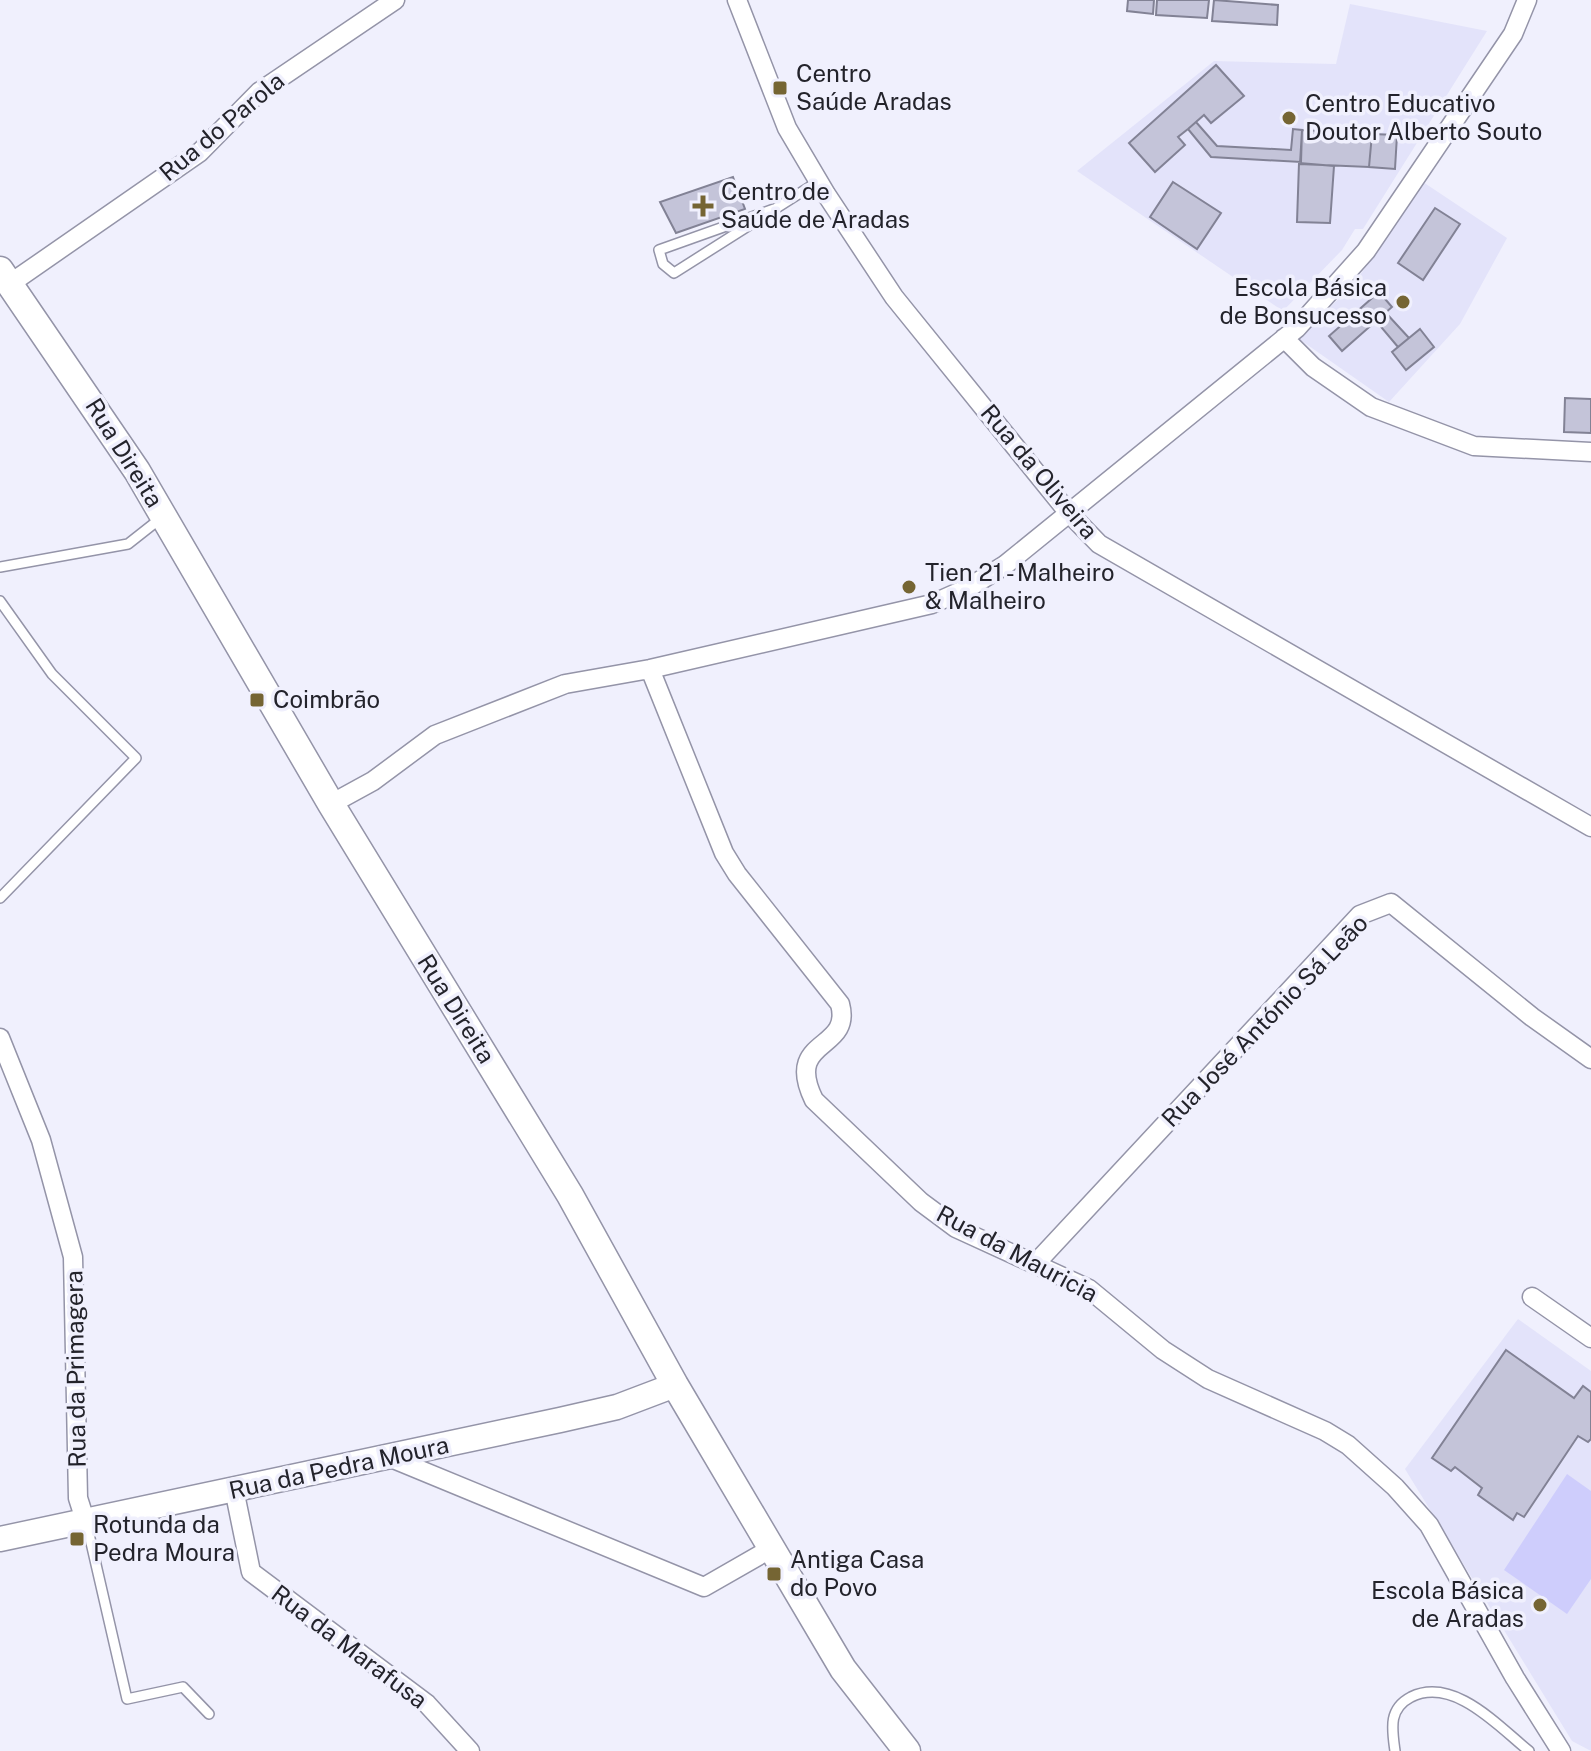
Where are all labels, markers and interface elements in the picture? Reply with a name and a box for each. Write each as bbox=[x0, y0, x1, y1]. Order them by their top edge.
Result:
place label: Centro Saúde Aradas bbox=[796, 59, 952, 115]
street label: Rua do Parola bbox=[153, 66, 289, 186]
marker: Centro Saúde Aradas bbox=[771, 79, 789, 97]
place label: Centro Educativo Doutor Alberto Souto bbox=[1305, 89, 1542, 145]
marker: Centro Educativo Doutor Alberto Souto bbox=[1280, 109, 1298, 127]
place label: Centro de Saúde de Aradas bbox=[721, 177, 910, 233]
marker: Centro de Saúde de Aradas bbox=[692, 195, 714, 217]
place label: Escola Básica de Bonsucesso bbox=[1220, 273, 1387, 329]
marker: Escola Básica de Bonsucesso bbox=[1394, 293, 1412, 311]
street label: Rua Direita bbox=[80, 393, 169, 512]
street label: Rua da Oliveira bbox=[976, 399, 1104, 544]
place label: Tien 21 - Malheiro & Malheiro bbox=[925, 558, 1115, 614]
marker: Tien 21 - Malheiro & Malheiro bbox=[900, 578, 918, 596]
place label: Coimbrão bbox=[273, 685, 380, 713]
marker: Coimbrão bbox=[248, 691, 266, 709]
street label: Rua José António Sá Leão bbox=[1156, 908, 1373, 1132]
street label: Rua Direita bbox=[412, 949, 501, 1068]
street label: Rua da Mauricia bbox=[932, 1199, 1103, 1307]
street label: Rua da Primagera bbox=[59, 1270, 91, 1468]
street label: Rua da Pedra Moura bbox=[226, 1430, 451, 1504]
place label: Rotunda da Pedra Moura bbox=[93, 1510, 235, 1566]
marker: Rotunda da Pedra Moura bbox=[68, 1530, 86, 1548]
place label: Antiga Casa do Povo bbox=[790, 1545, 924, 1601]
marker: Antiga Casa do Povo bbox=[765, 1565, 783, 1583]
place label: Escola Básica de Aradas bbox=[1371, 1576, 1524, 1632]
street label: Rua da Marafusa bbox=[266, 1579, 433, 1714]
marker: Escola Básica de Aradas bbox=[1531, 1596, 1549, 1614]

